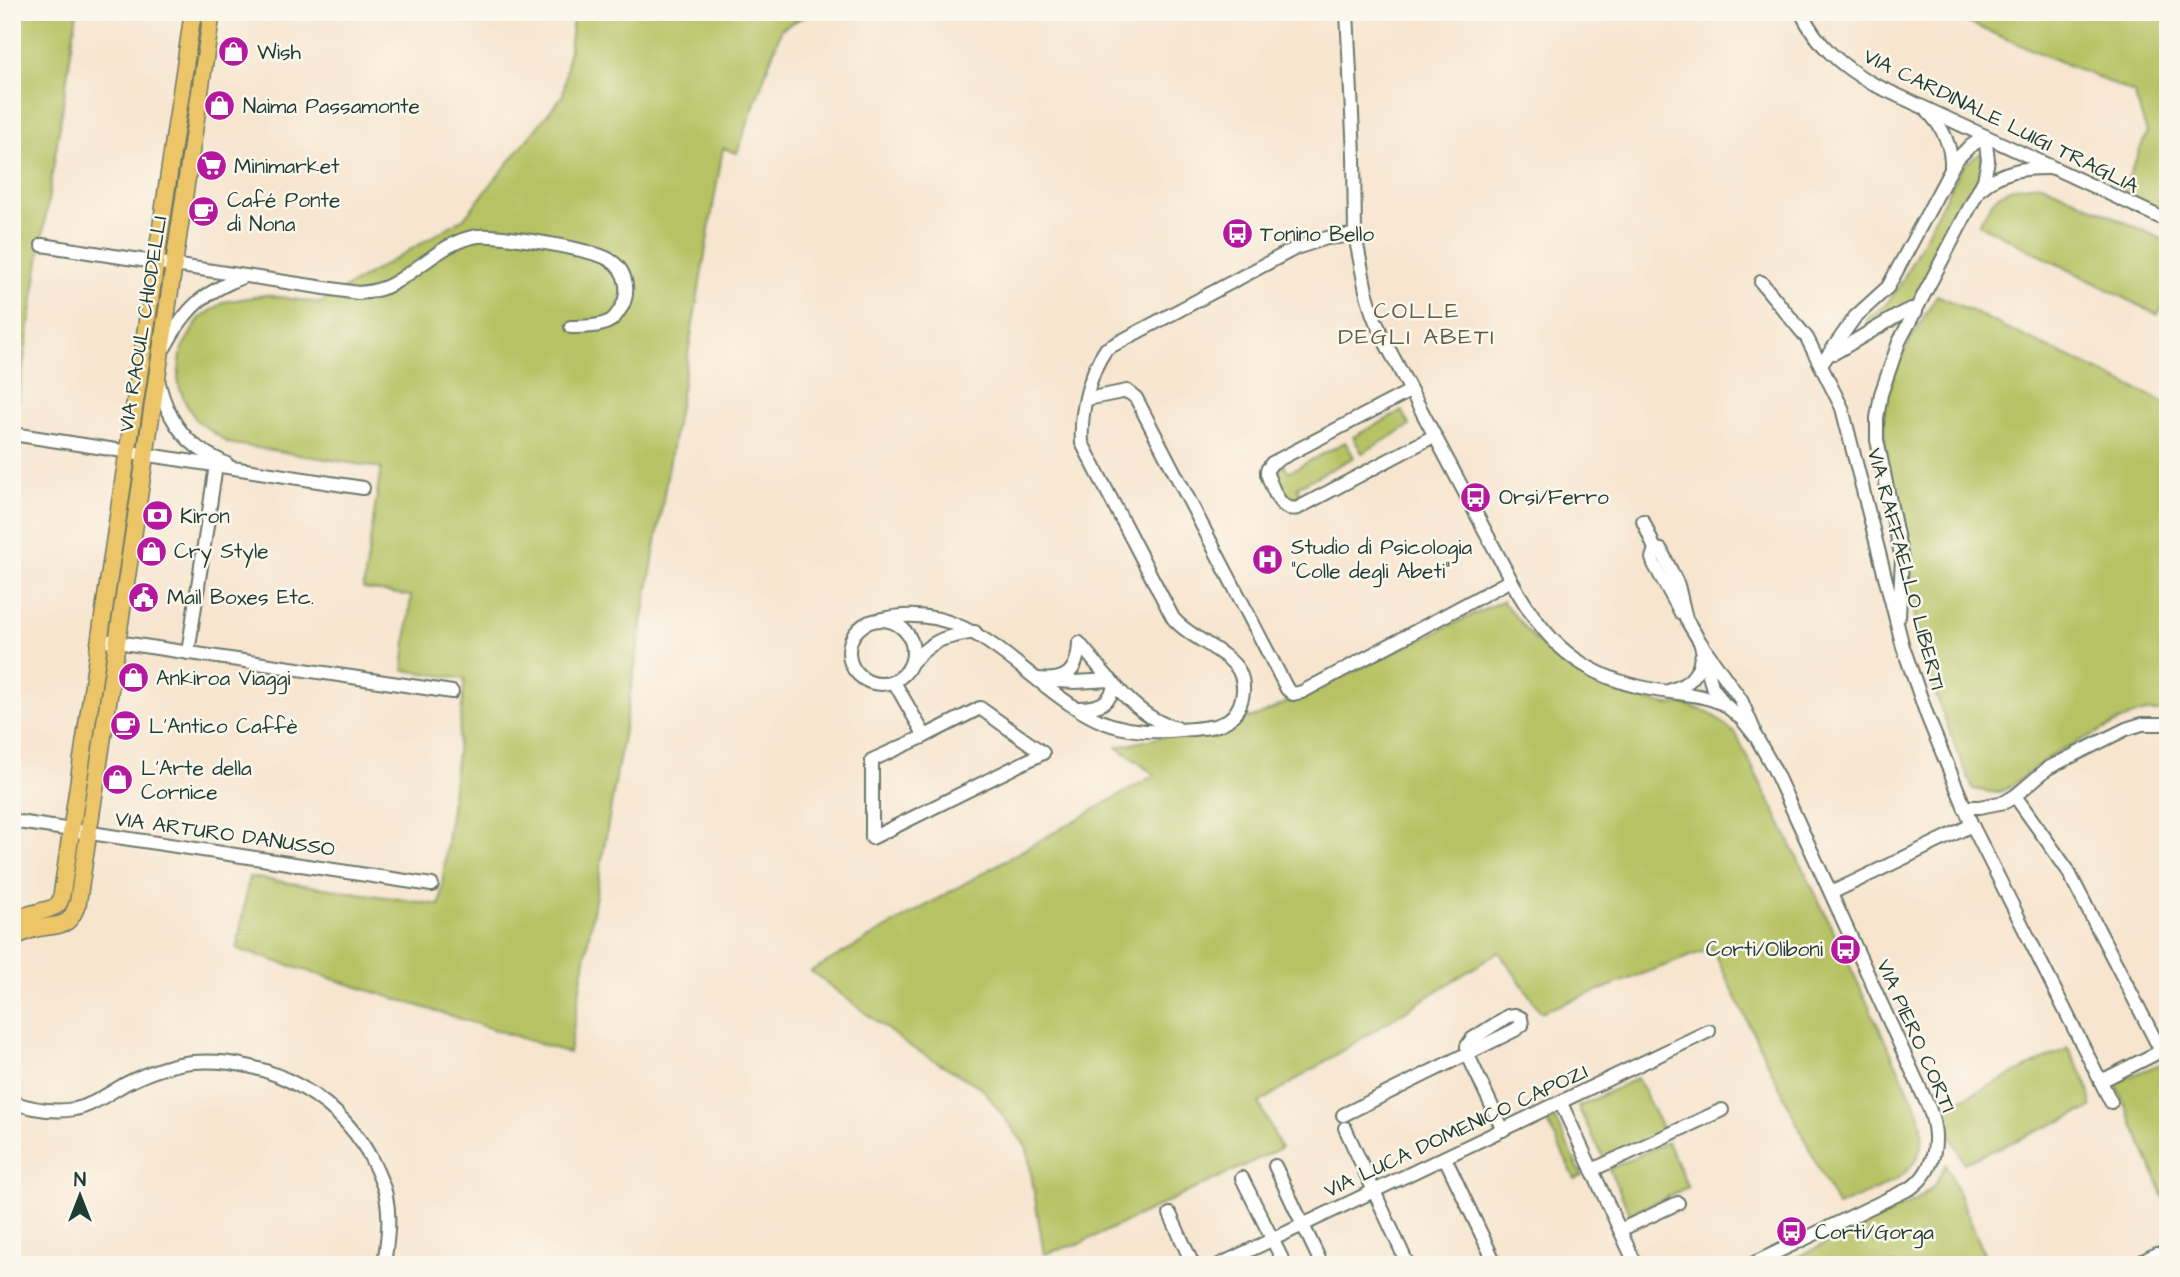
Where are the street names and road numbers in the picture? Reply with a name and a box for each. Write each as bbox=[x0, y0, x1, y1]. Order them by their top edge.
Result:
street label: VIA CARDINALE LUIGI TRAGLIA bbox=[1858, 42, 2144, 201]
street label: VIA RAOUL CHIODELLI bbox=[112, 214, 174, 434]
street label: VIA RAFFAELLO LIBERTI bbox=[1860, 445, 1952, 693]
street label: VIA ARTURO DANUSSO bbox=[113, 804, 337, 864]
street label: VIA PIERO CORTI bbox=[1869, 955, 1963, 1117]
street label: VIA LUCA DOMENICO CAPOZI bbox=[1319, 1057, 1593, 1205]

